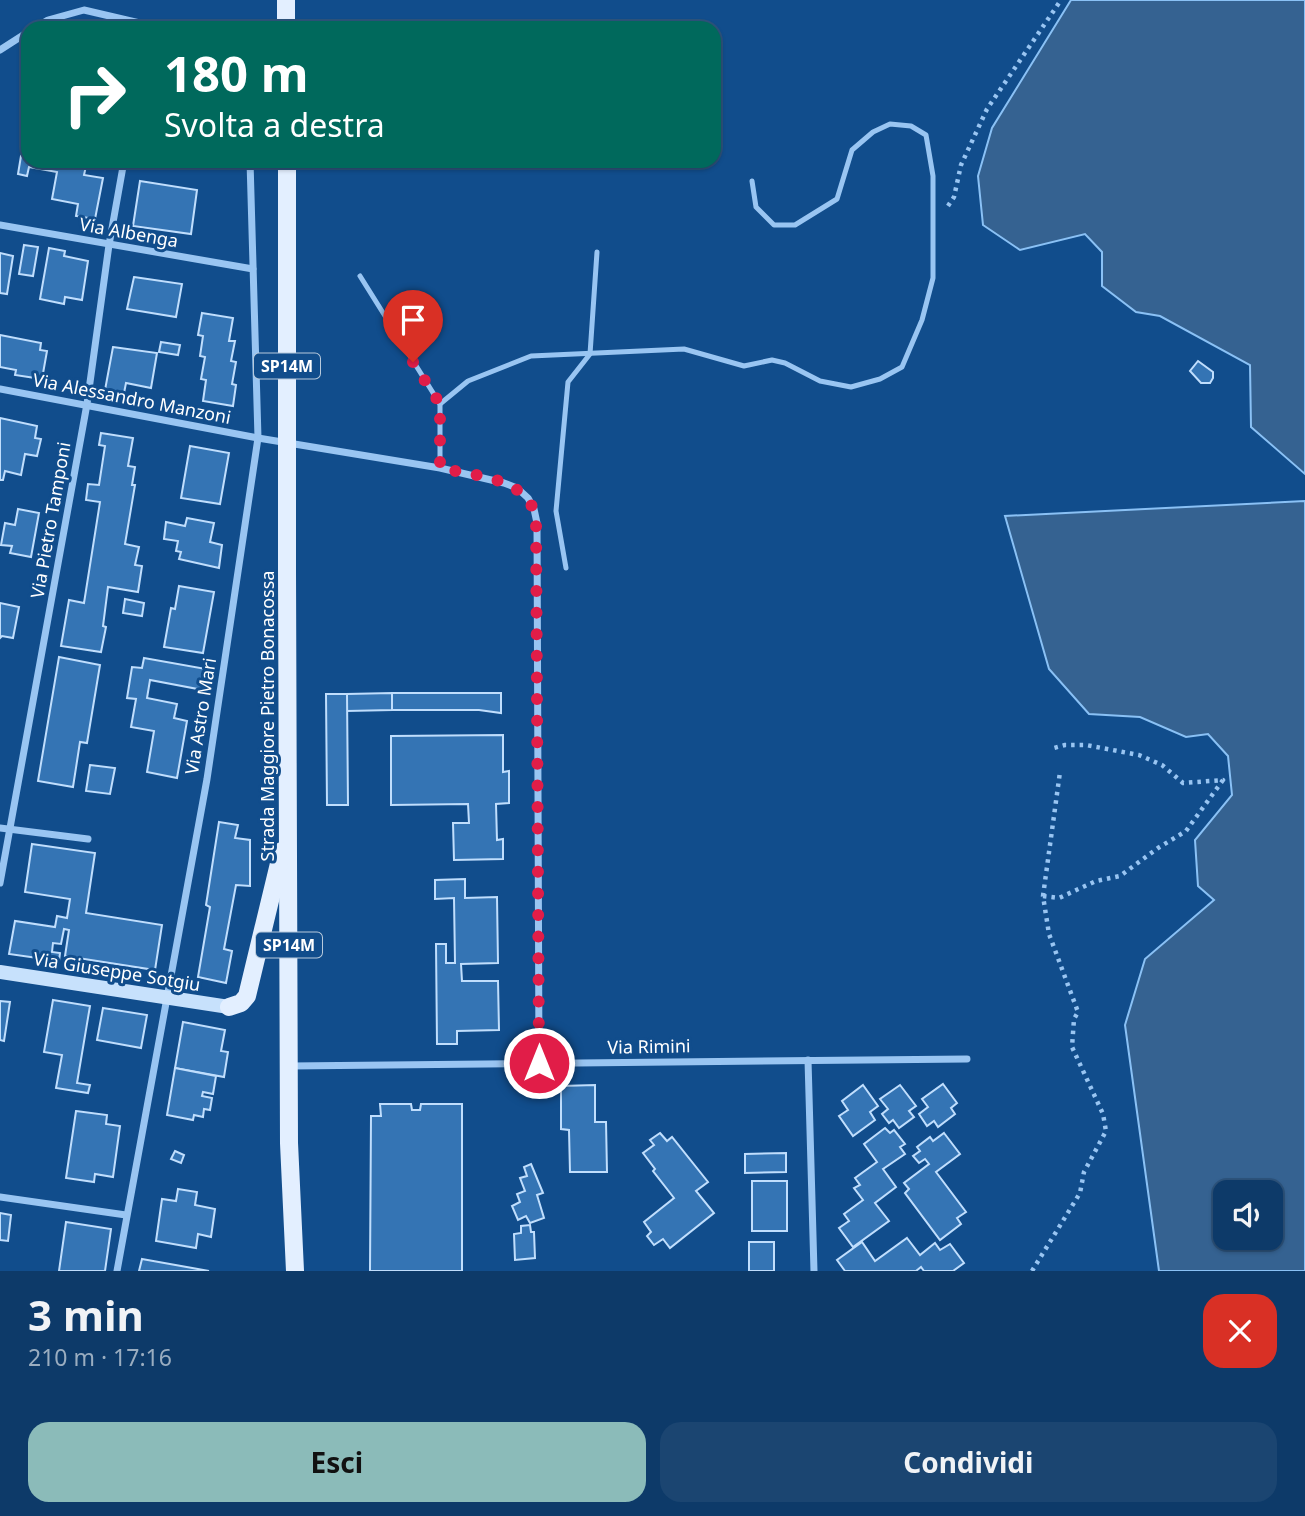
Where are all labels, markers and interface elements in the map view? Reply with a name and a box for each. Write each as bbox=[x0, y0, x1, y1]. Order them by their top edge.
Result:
text: 180 m bbox=[164, 40, 309, 106]
icon: right bbox=[49, 49, 140, 140]
text: Svolta a destra bbox=[164, 103, 385, 146]
street label: Via Albenga bbox=[78, 212, 180, 252]
pin bbox=[383, 290, 443, 362]
icon: arrive bbox=[394, 301, 432, 339]
road number: SP14M bbox=[254, 354, 320, 378]
street label: Via Alessandro Manzoni bbox=[31, 367, 233, 429]
street label: Via Pietro Tamponi bbox=[24, 440, 76, 600]
street label: Strada Maggiore Pietro Bonacossa bbox=[255, 571, 279, 861]
street label: Via Astro Mari bbox=[179, 656, 221, 776]
road number: SP14M bbox=[256, 932, 322, 958]
street label: Via Giuseppe Sotgiu bbox=[32, 946, 202, 996]
position arrow bbox=[502, 1026, 576, 1100]
street label: Via Rimini bbox=[607, 1033, 691, 1059]
map controls bbox=[1213, 1180, 1283, 1250]
button: sound bbox=[1213, 1180, 1283, 1250]
text: 3 min bbox=[28, 1286, 144, 1343]
button: close bbox=[1203, 1294, 1277, 1368]
text: 210 m · 17:16 bbox=[28, 1341, 172, 1373]
button: Esci bbox=[28, 1422, 646, 1502]
button: Condividi bbox=[660, 1422, 1277, 1502]

